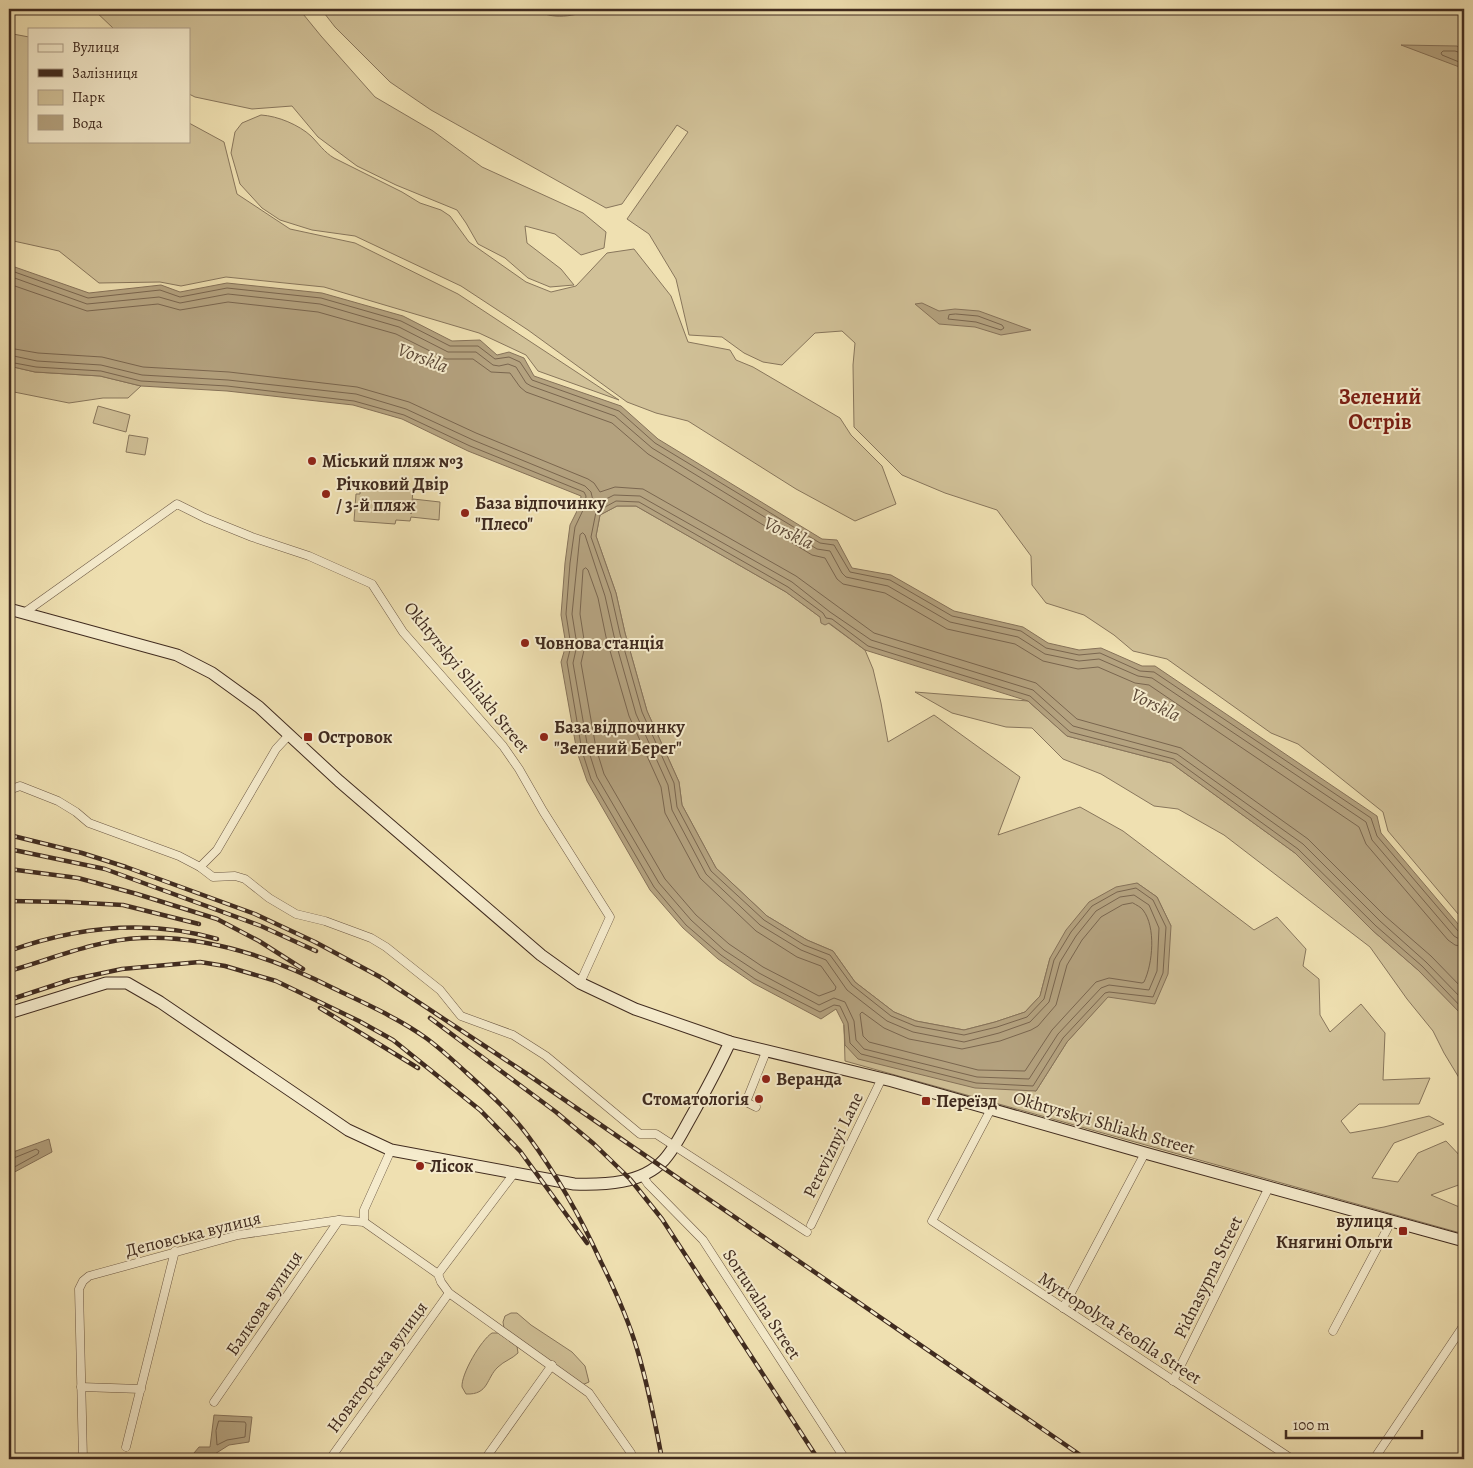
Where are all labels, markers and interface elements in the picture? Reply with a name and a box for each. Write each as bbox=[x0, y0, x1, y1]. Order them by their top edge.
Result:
legend bbox=[28, 28, 190, 142]
text: Вулиця bbox=[72, 37, 119, 57]
text: Залізниця bbox=[72, 63, 138, 83]
text: Парк bbox=[72, 87, 105, 107]
text: Вода bbox=[72, 113, 103, 133]
water label: Vorskla bbox=[394, 336, 452, 380]
district label: Зелений Острів bbox=[1339, 382, 1421, 437]
place label: Міський пляж №3 bbox=[322, 449, 464, 473]
marker: Міський пляж №3 bbox=[306, 455, 318, 467]
place label: Річковий Двір / 3-й пляж bbox=[336, 472, 449, 517]
marker: Річковий Двір / 3-й пляж bbox=[320, 488, 332, 500]
place label: База відпочинку "Плесо" bbox=[475, 491, 606, 536]
marker: База відпочинку "Плесо" bbox=[459, 507, 471, 519]
water label: Vorskla bbox=[759, 510, 818, 556]
street label: Okhtyrskyi Shliakh Street bbox=[399, 596, 535, 758]
place label: Човнова станція bbox=[535, 631, 664, 655]
marker: Човнова станція bbox=[519, 637, 531, 649]
water label: Vorskla bbox=[1126, 682, 1185, 728]
place label: База відпочинку "Зелений Берег" bbox=[554, 715, 685, 760]
place label: Островок bbox=[318, 725, 393, 749]
marker: Островок bbox=[302, 731, 314, 743]
marker: База відпочинку "Зелений Берег" bbox=[538, 731, 550, 743]
place label: Веранда bbox=[776, 1067, 843, 1091]
marker: Веранда bbox=[760, 1073, 772, 1085]
street label: Okhtyrskyi Shliakh Street bbox=[1010, 1086, 1198, 1160]
place label: Стоматологія bbox=[642, 1087, 749, 1111]
street label: Pereviznyi Lane bbox=[797, 1088, 869, 1202]
place label: Переїзд bbox=[936, 1089, 997, 1113]
marker: Стоматологія bbox=[753, 1093, 765, 1105]
marker: Переїзд bbox=[920, 1095, 932, 1107]
place label: Лісок bbox=[430, 1154, 474, 1178]
marker: Лісок bbox=[414, 1160, 426, 1172]
street label: Деповська вулиця bbox=[123, 1206, 263, 1262]
place label: вулиця Княгині Ольги bbox=[1276, 1209, 1393, 1254]
street label: Pidnasypna Street bbox=[1168, 1212, 1248, 1342]
marker: вулиця Княгині Ольги bbox=[1397, 1225, 1409, 1237]
street label: Sortuvalna Street bbox=[717, 1244, 807, 1364]
street label: Балкова вулиця bbox=[220, 1246, 308, 1360]
street label: Mytropolyta Feofila Street bbox=[1034, 1266, 1206, 1390]
street label: Новаторська вулиця bbox=[321, 1296, 433, 1438]
scale bar bbox=[1286, 1408, 1422, 1440]
text: 100 m bbox=[1293, 1415, 1330, 1435]

